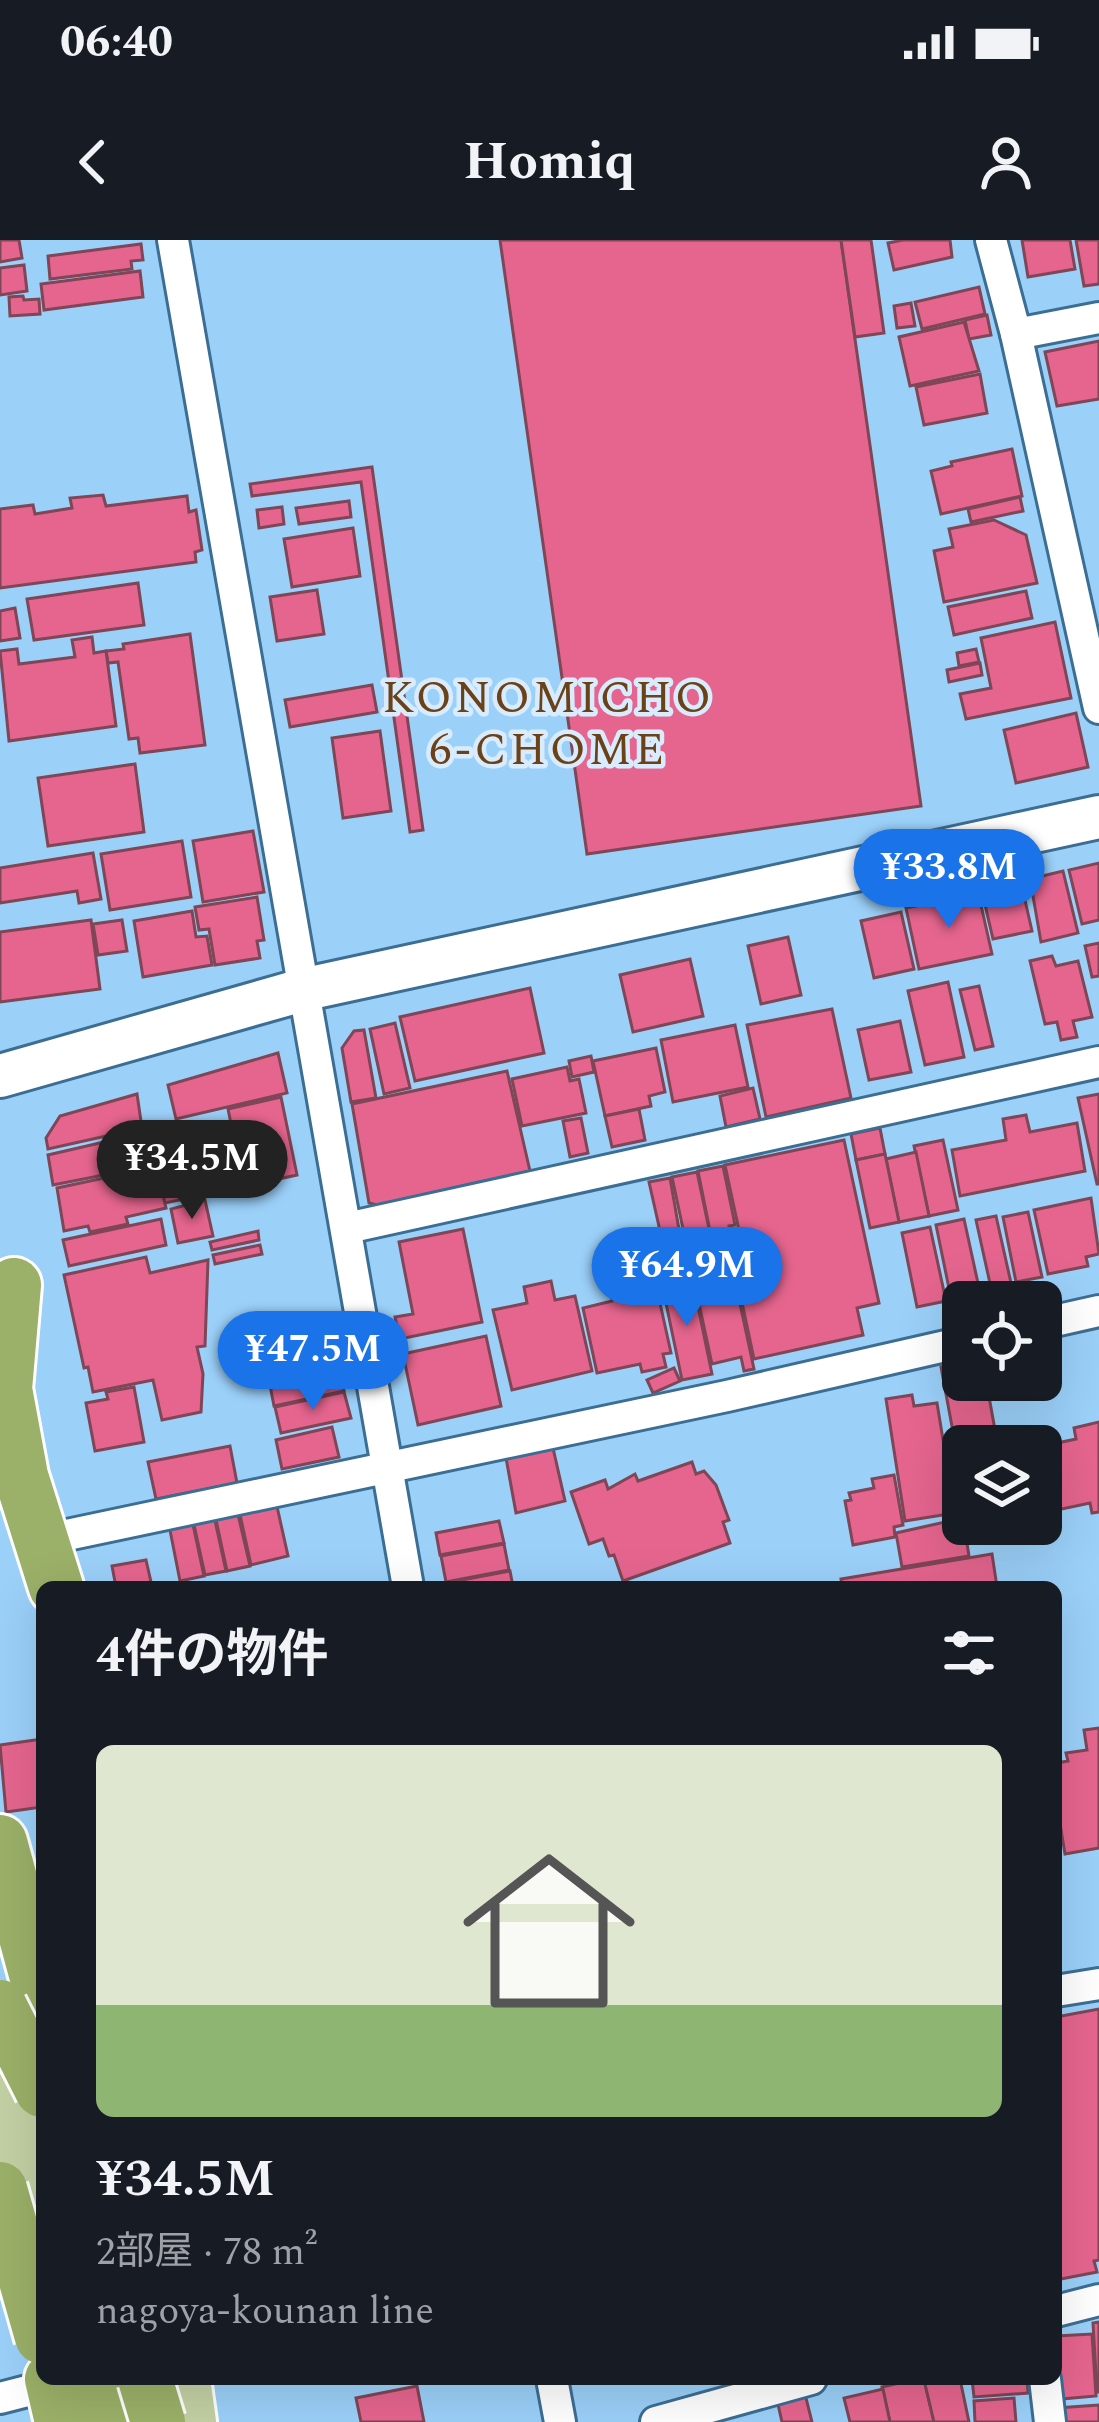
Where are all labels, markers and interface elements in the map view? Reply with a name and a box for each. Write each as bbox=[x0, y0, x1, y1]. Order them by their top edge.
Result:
text: 06:40 bbox=[60, 8, 173, 77]
text: Homiq bbox=[463, 121, 636, 203]
icon: back bbox=[60, 129, 126, 195]
icon: person bbox=[973, 129, 1039, 195]
district label: KONOMICHO 6-CHOME bbox=[382, 664, 714, 785]
pin: ¥33.8M bbox=[851, 829, 1047, 931]
text: ¥33.8M bbox=[881, 838, 1017, 897]
pin: ¥34.5M bbox=[94, 1120, 290, 1222]
text: ¥34.5M bbox=[124, 1129, 260, 1188]
pin: ¥64.9M bbox=[589, 1227, 785, 1329]
text: ¥64.9M bbox=[619, 1236, 755, 1295]
map controls bbox=[942, 1281, 1062, 1545]
button: locate bbox=[942, 1281, 1062, 1401]
pin: ¥47.5M bbox=[215, 1311, 411, 1413]
text: ¥47.5M bbox=[245, 1320, 381, 1379]
button: layers bbox=[942, 1425, 1062, 1545]
text: 4件の物件 bbox=[96, 1617, 329, 1695]
icon: filters bbox=[936, 1620, 1002, 1686]
icon: home bbox=[441, 1823, 657, 2039]
text: ¥34.5M bbox=[96, 2141, 275, 2219]
text: 2部屋 · 78 m² bbox=[96, 2223, 317, 2282]
text: nagoya-kounan line bbox=[96, 2282, 434, 2341]

